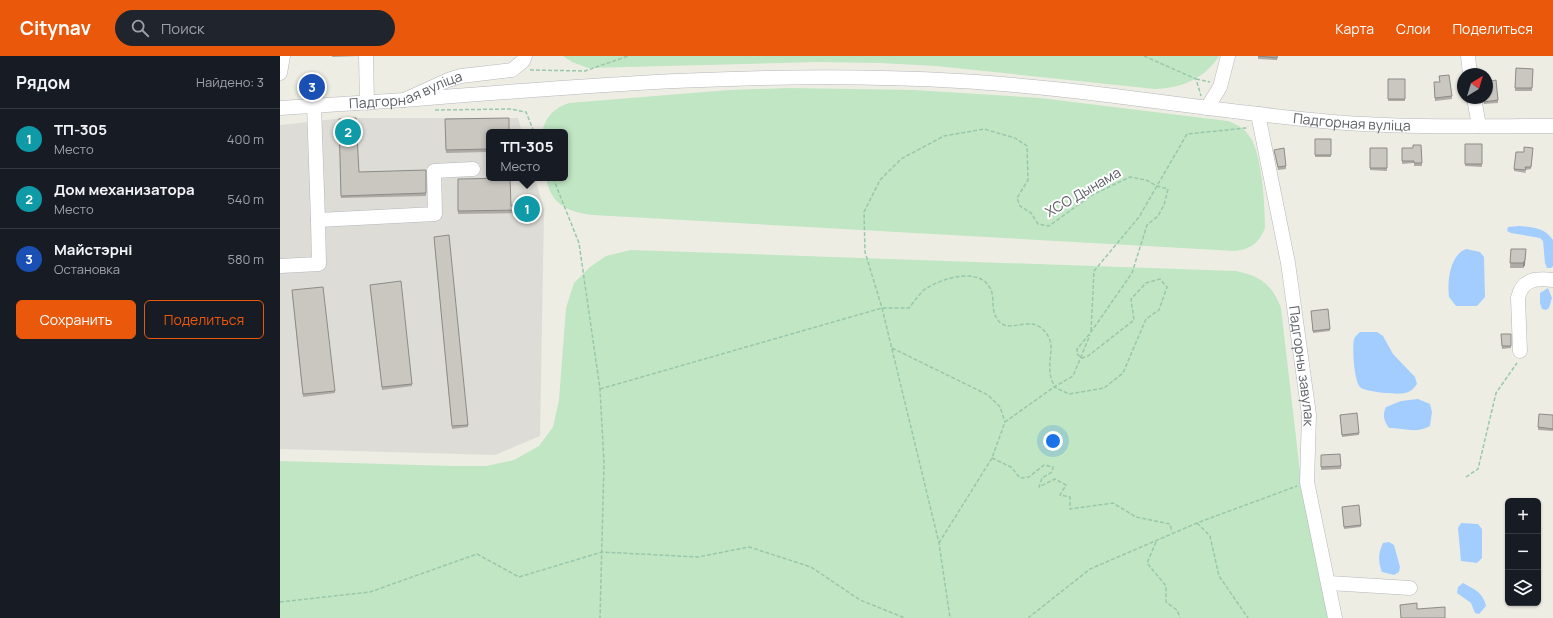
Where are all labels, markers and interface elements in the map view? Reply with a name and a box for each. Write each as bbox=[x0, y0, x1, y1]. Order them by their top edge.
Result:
search box bbox=[115, 10, 395, 46]
text: Citynav bbox=[20, 15, 91, 41]
icon: search bbox=[129, 17, 151, 39]
text: Поиск bbox=[161, 18, 204, 39]
text: Карта bbox=[1335, 19, 1374, 38]
text: Слои bbox=[1396, 19, 1430, 38]
text: Поделиться bbox=[1452, 19, 1533, 38]
street label: Падгорная вуліца bbox=[348, 66, 464, 113]
north arrow bbox=[1457, 68, 1493, 104]
text: Рядом bbox=[16, 71, 70, 94]
pin: 3 bbox=[299, 72, 325, 102]
text: Найдено: 3 bbox=[196, 73, 264, 91]
street label: Падгорная вуліца bbox=[1292, 108, 1411, 135]
pin: 2 bbox=[335, 117, 361, 147]
text: ТП-305 bbox=[54, 119, 107, 140]
popup bbox=[486, 129, 568, 181]
text: 1 bbox=[26, 130, 32, 148]
text: 400 m bbox=[227, 130, 264, 148]
text: ТП-305 bbox=[500, 136, 554, 157]
text: Место bbox=[54, 140, 94, 158]
text: Место bbox=[500, 157, 540, 175]
street label: XCO Дынама bbox=[1042, 162, 1124, 221]
text: Дом механизатора bbox=[54, 179, 195, 200]
text: 2 bbox=[25, 190, 33, 208]
text: 540 m bbox=[227, 190, 264, 208]
pin: 1 bbox=[514, 194, 540, 224]
text: Место bbox=[54, 200, 94, 218]
text: Майстэрні bbox=[54, 239, 132, 260]
text: 3 bbox=[25, 250, 33, 268]
text: 580 m bbox=[227, 250, 264, 268]
text: Остановка bbox=[54, 260, 120, 278]
button: Сохранить bbox=[16, 300, 136, 339]
button: Поделиться bbox=[144, 300, 264, 339]
street label: Падгорны завулак bbox=[1285, 304, 1319, 428]
your location bbox=[1043, 431, 1063, 451]
map controls bbox=[1505, 498, 1541, 606]
button: + bbox=[1505, 498, 1541, 534]
button: − bbox=[1505, 534, 1541, 570]
button: layers bbox=[1505, 570, 1541, 606]

